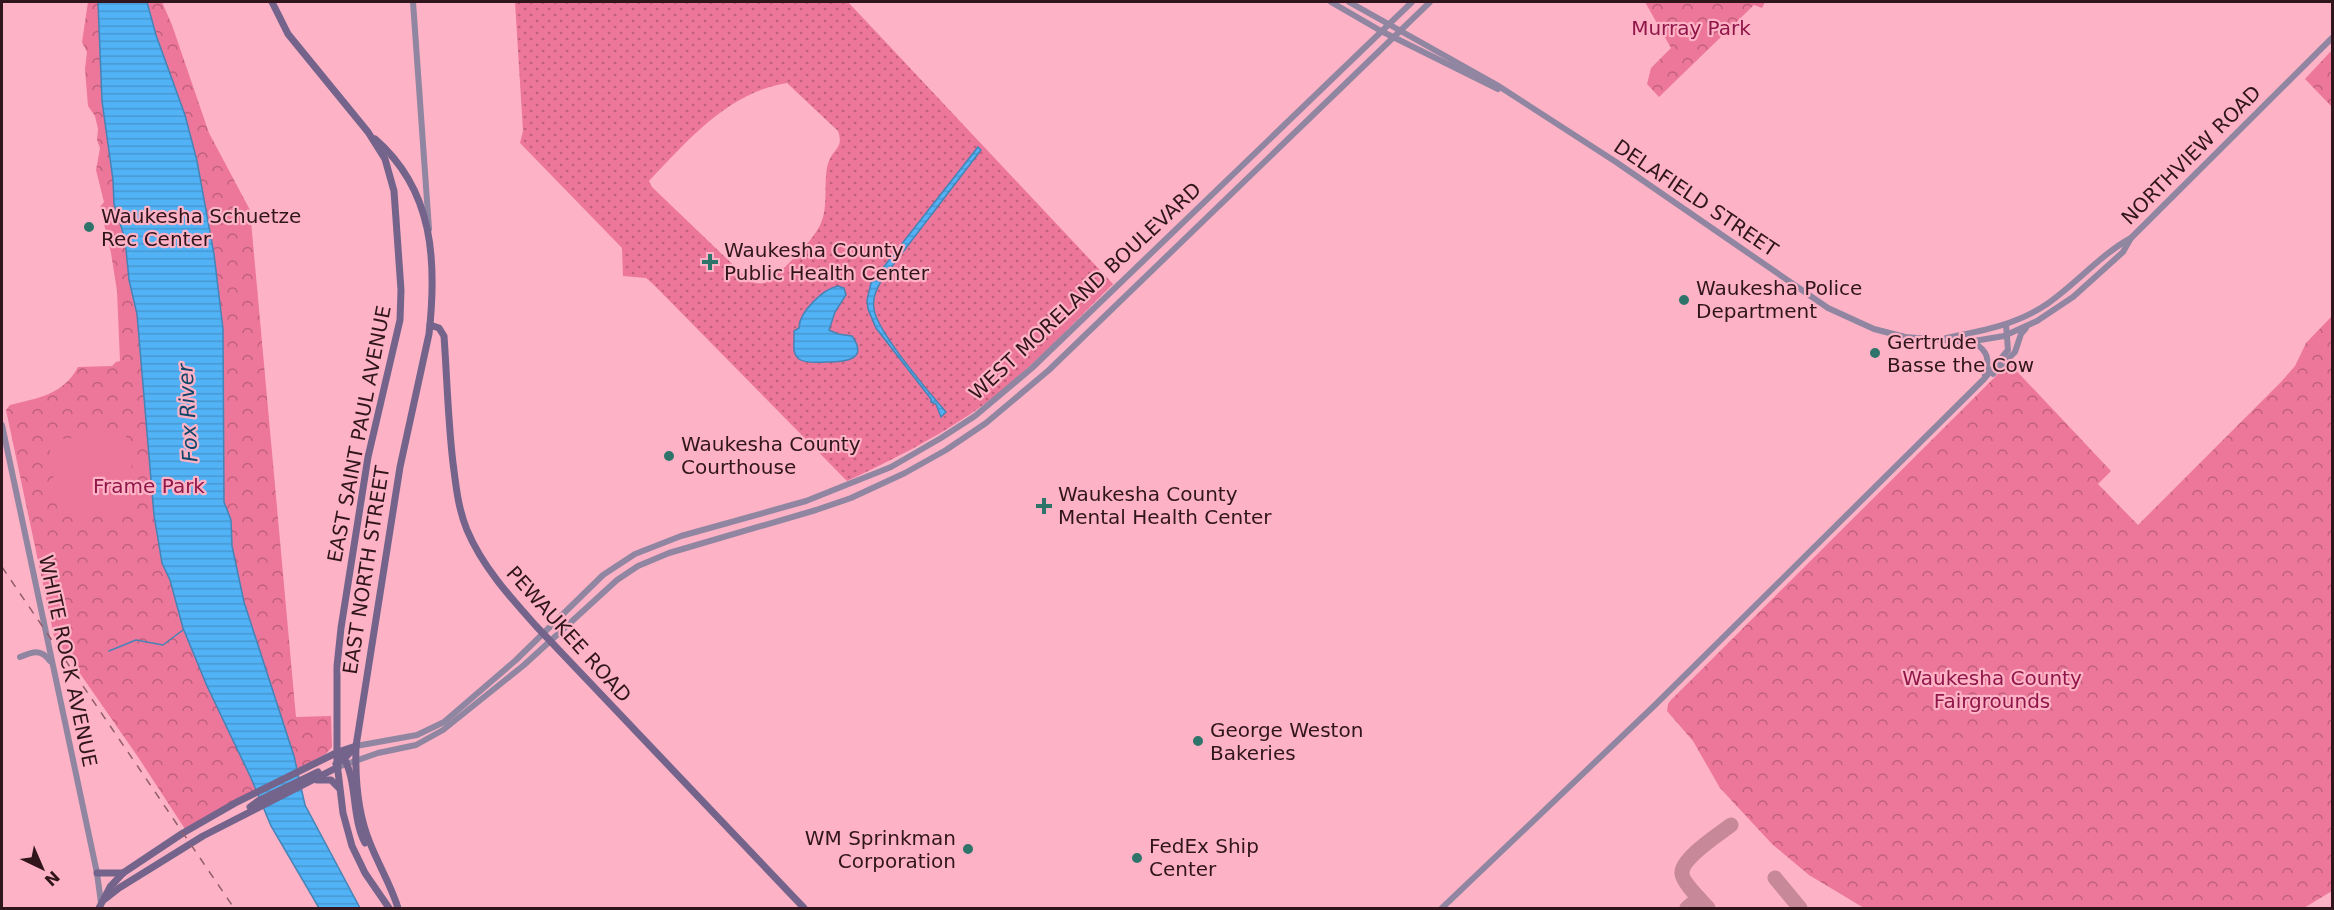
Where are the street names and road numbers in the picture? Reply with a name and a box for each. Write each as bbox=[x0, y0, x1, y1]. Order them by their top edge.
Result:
street label: NORTHVIEW ROAD bbox=[2116, 80, 2266, 230]
street label: DELAFIELD STREET bbox=[1609, 134, 1783, 262]
street label: WEST MORELAND BOULEVARD bbox=[964, 177, 1206, 405]
street label: EAST SAINT PAUL AVENUE bbox=[322, 303, 396, 565]
street label: EAST NORTH STREET bbox=[338, 463, 394, 676]
street label: WHITE ROCK AVENUE bbox=[34, 553, 102, 769]
street label: PEWAUKEE ROAD bbox=[502, 561, 636, 707]

